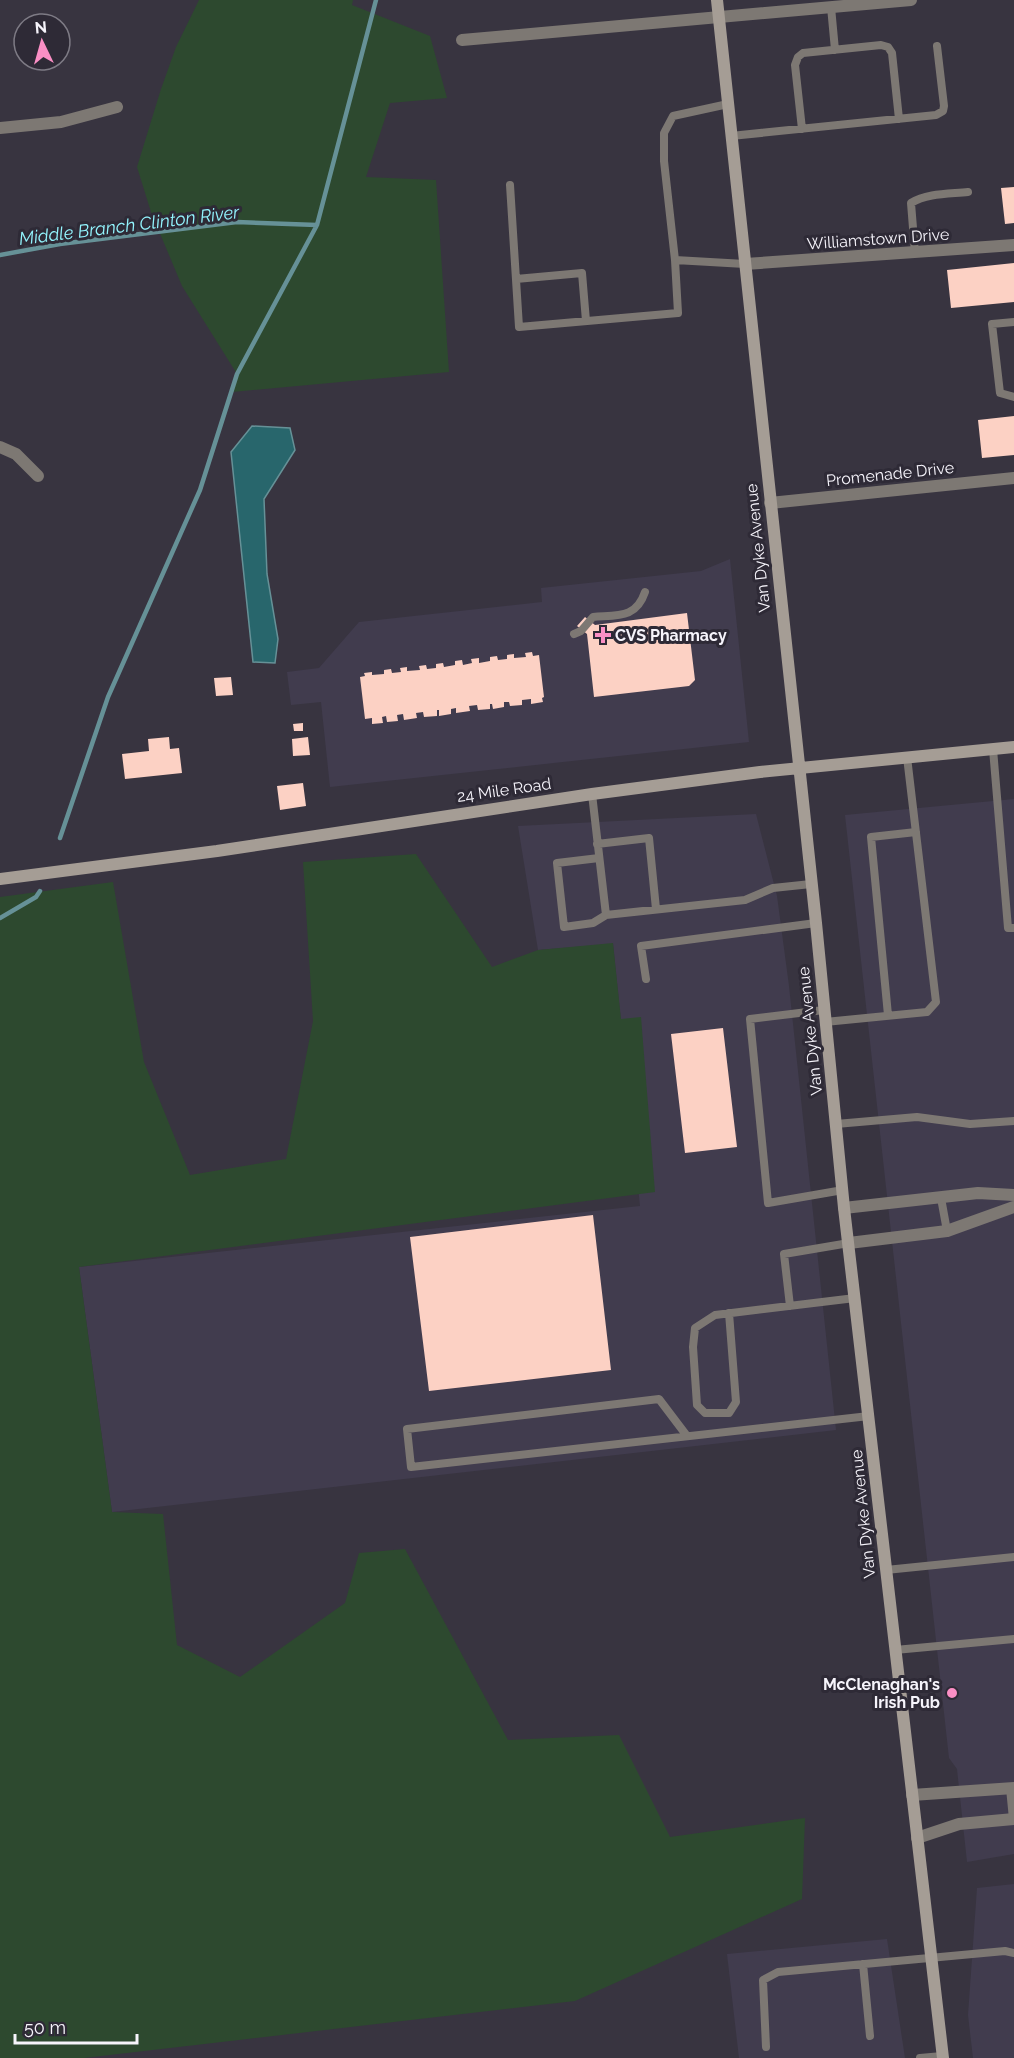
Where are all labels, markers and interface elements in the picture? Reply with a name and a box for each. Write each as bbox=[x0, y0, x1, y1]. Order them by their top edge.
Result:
north arrow bbox=[12, 12, 72, 72]
text: N bbox=[34, 18, 48, 38]
water label: Middle Branch Clinton River bbox=[18, 201, 241, 249]
street label: Williamstown Drive bbox=[806, 225, 950, 253]
street label: Promenade Drive bbox=[825, 458, 955, 490]
street label: Van Dyke Avenue bbox=[742, 483, 774, 613]
place label: CVS Pharmacy bbox=[615, 626, 727, 645]
marker: CVS Pharmacy bbox=[596, 628, 610, 642]
street label: 24 Mile Road bbox=[456, 774, 552, 806]
street label: Van Dyke Avenue bbox=[794, 966, 826, 1096]
street label: Van Dyke Avenue bbox=[847, 1449, 879, 1579]
place label: McClenaghan's Irish Pub bbox=[823, 1675, 940, 1712]
marker: McClenaghan's Irish Pub bbox=[945, 1686, 959, 1700]
scale bar bbox=[15, 2007, 136, 2045]
text: 50 m bbox=[24, 2017, 66, 2038]

